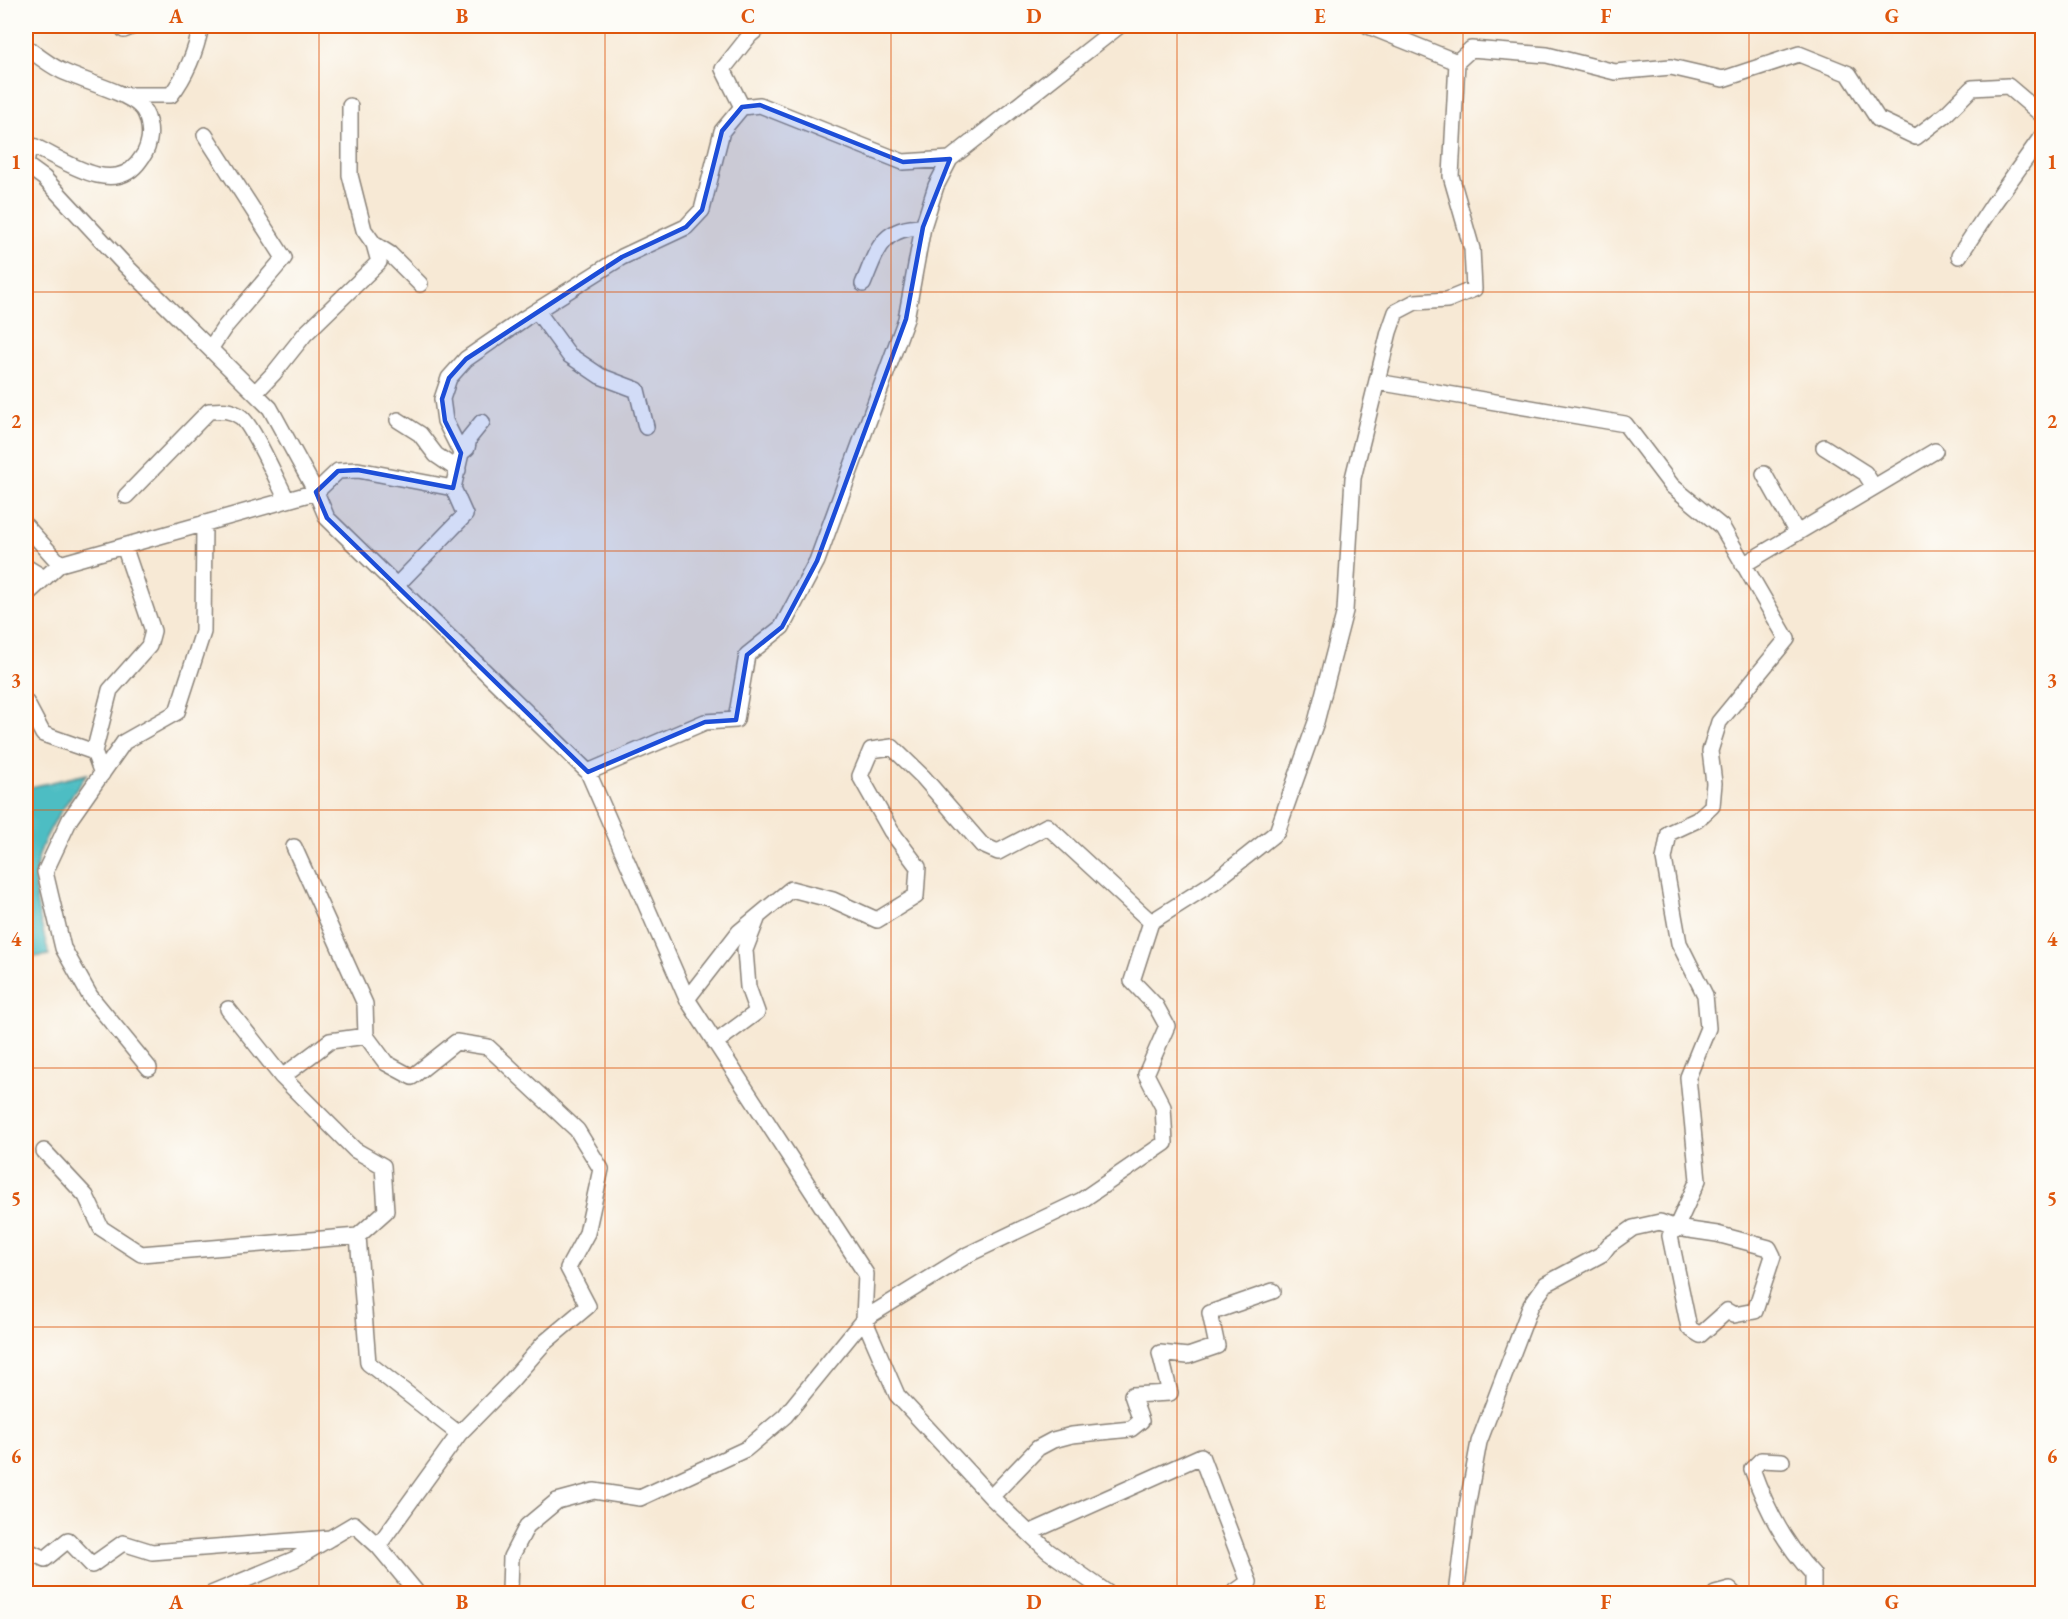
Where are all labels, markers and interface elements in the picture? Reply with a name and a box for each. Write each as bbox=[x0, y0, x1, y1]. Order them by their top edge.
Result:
text: A bbox=[168, 3, 184, 29]
text: B bbox=[456, 3, 468, 29]
text: C bbox=[741, 3, 755, 29]
text: D bbox=[1026, 3, 1042, 29]
text: E bbox=[1314, 3, 1326, 29]
text: F bbox=[1601, 3, 1612, 29]
text: G bbox=[1885, 3, 1899, 29]
text: 1 bbox=[11, 149, 21, 175]
text: 1 bbox=[2047, 149, 2057, 175]
text: 2 bbox=[11, 408, 22, 434]
text: 2 bbox=[2047, 408, 2058, 434]
text: 3 bbox=[11, 667, 21, 693]
text: 3 bbox=[2047, 667, 2057, 693]
text: 4 bbox=[11, 926, 22, 952]
text: 4 bbox=[2047, 926, 2058, 952]
text: 5 bbox=[11, 1185, 21, 1211]
text: 5 bbox=[2047, 1185, 2057, 1211]
text: 6 bbox=[11, 1443, 22, 1469]
text: 6 bbox=[2047, 1443, 2058, 1469]
text: A bbox=[168, 1589, 184, 1615]
text: B bbox=[456, 1589, 468, 1615]
text: C bbox=[741, 1589, 755, 1615]
text: D bbox=[1026, 1589, 1042, 1615]
text: E bbox=[1314, 1589, 1326, 1615]
text: F bbox=[1601, 1589, 1612, 1615]
text: G bbox=[1885, 1589, 1899, 1615]

